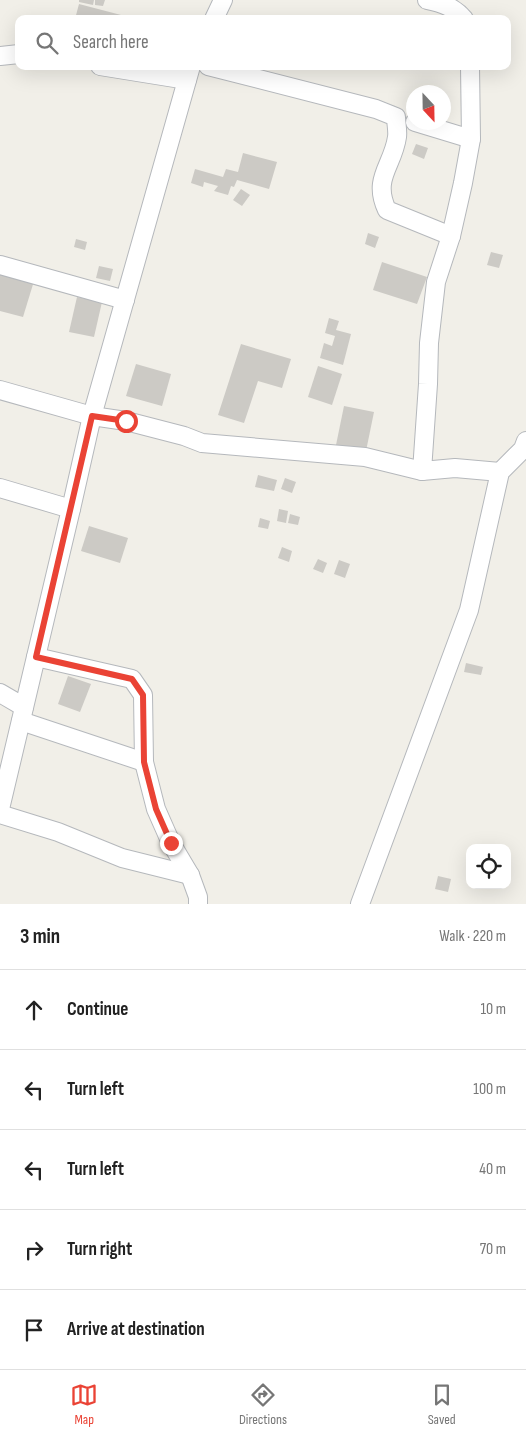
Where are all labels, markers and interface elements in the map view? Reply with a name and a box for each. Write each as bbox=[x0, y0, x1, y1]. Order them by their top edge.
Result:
search box bbox=[15, 15, 511, 70]
icon: search bbox=[33, 29, 61, 57]
text: Search here bbox=[73, 31, 149, 54]
north arrow bbox=[406, 85, 451, 130]
route start bbox=[115, 410, 138, 433]
route end bbox=[160, 832, 183, 855]
map controls bbox=[466, 844, 511, 889]
button: locate bbox=[466, 844, 511, 889]
text: 3 min bbox=[20, 924, 60, 949]
text: Walk · 220 m bbox=[439, 927, 506, 946]
icon: ahead bbox=[20, 996, 48, 1024]
text: Continue bbox=[67, 998, 128, 1021]
text: 10 m bbox=[480, 1000, 506, 1019]
icon: left bbox=[20, 1076, 48, 1104]
text: Turn left bbox=[67, 1078, 124, 1101]
text: 100 m bbox=[473, 1080, 506, 1099]
icon: left bbox=[20, 1156, 48, 1184]
text: Turn left bbox=[67, 1158, 124, 1181]
text: 40 m bbox=[479, 1160, 506, 1179]
icon: right bbox=[20, 1236, 48, 1264]
text: Turn right bbox=[67, 1238, 132, 1261]
text: 70 m bbox=[480, 1240, 506, 1259]
icon: arrive bbox=[20, 1316, 48, 1344]
text: Arrive at destination bbox=[67, 1318, 205, 1341]
tab: Map bbox=[70, 1381, 98, 1428]
tab: Directions bbox=[239, 1381, 287, 1428]
tab: Saved bbox=[428, 1381, 456, 1428]

